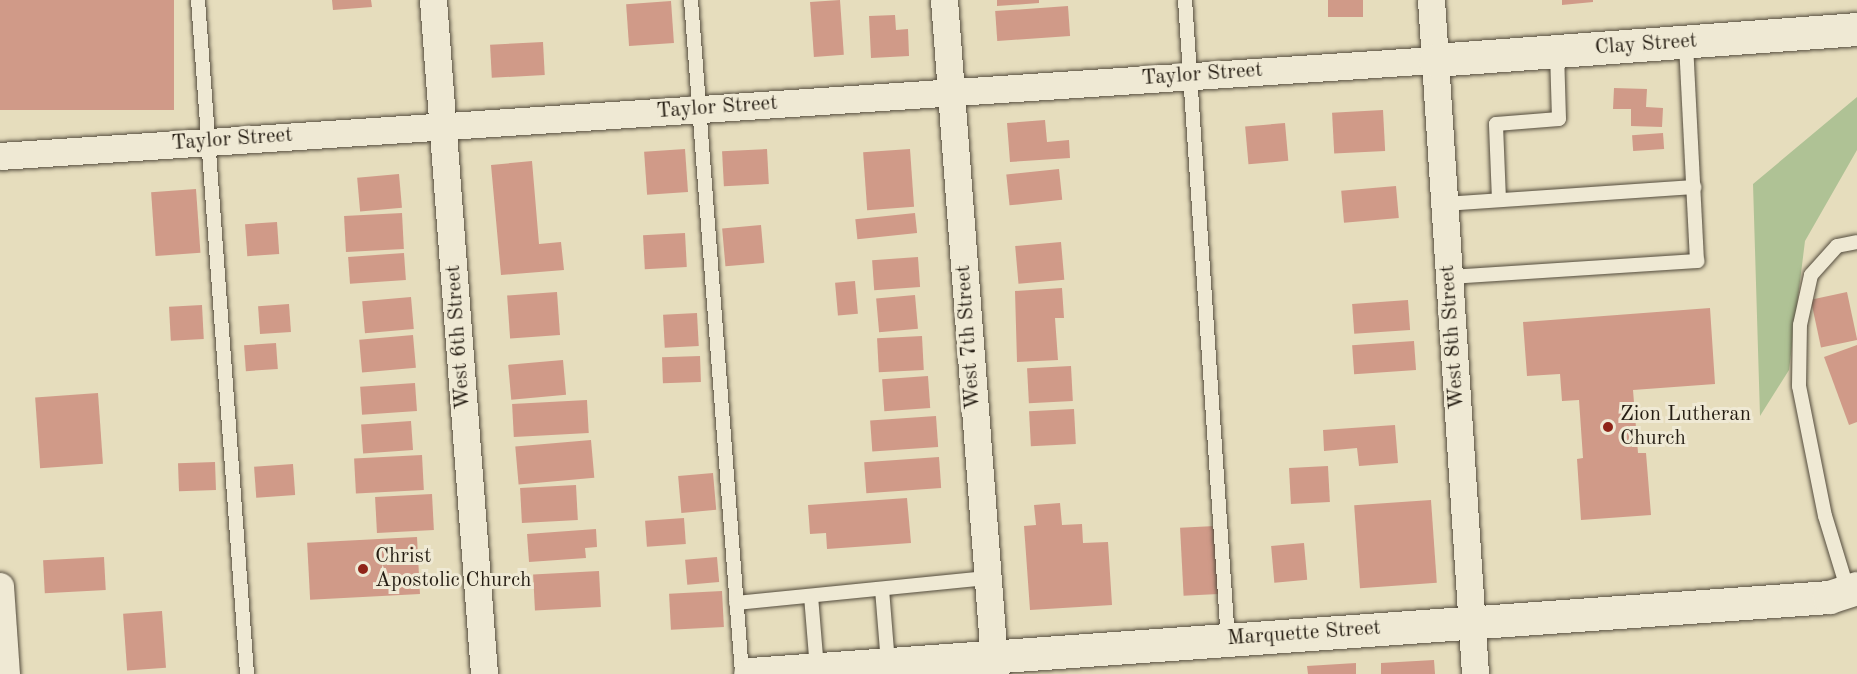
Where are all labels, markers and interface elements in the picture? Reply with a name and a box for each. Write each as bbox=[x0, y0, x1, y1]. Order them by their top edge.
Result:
street label: Clay Street bbox=[1594, 29, 1698, 61]
street label: Taylor Street bbox=[1141, 58, 1263, 92]
street label: Taylor Street bbox=[656, 91, 778, 125]
street label: Taylor Street bbox=[171, 123, 293, 157]
street label: West 6th Street bbox=[441, 264, 477, 410]
street label: West 7th Street bbox=[951, 264, 987, 410]
street label: West 8th Street bbox=[1435, 264, 1471, 410]
place label: Zion Lutheran Church bbox=[1620, 402, 1751, 452]
marker: Zion Lutheran Church bbox=[1601, 420, 1615, 434]
place label: Christ Apostolic Church bbox=[375, 544, 531, 594]
marker: Christ Apostolic Church bbox=[356, 562, 370, 576]
street label: Marquette Street bbox=[1226, 616, 1382, 652]

